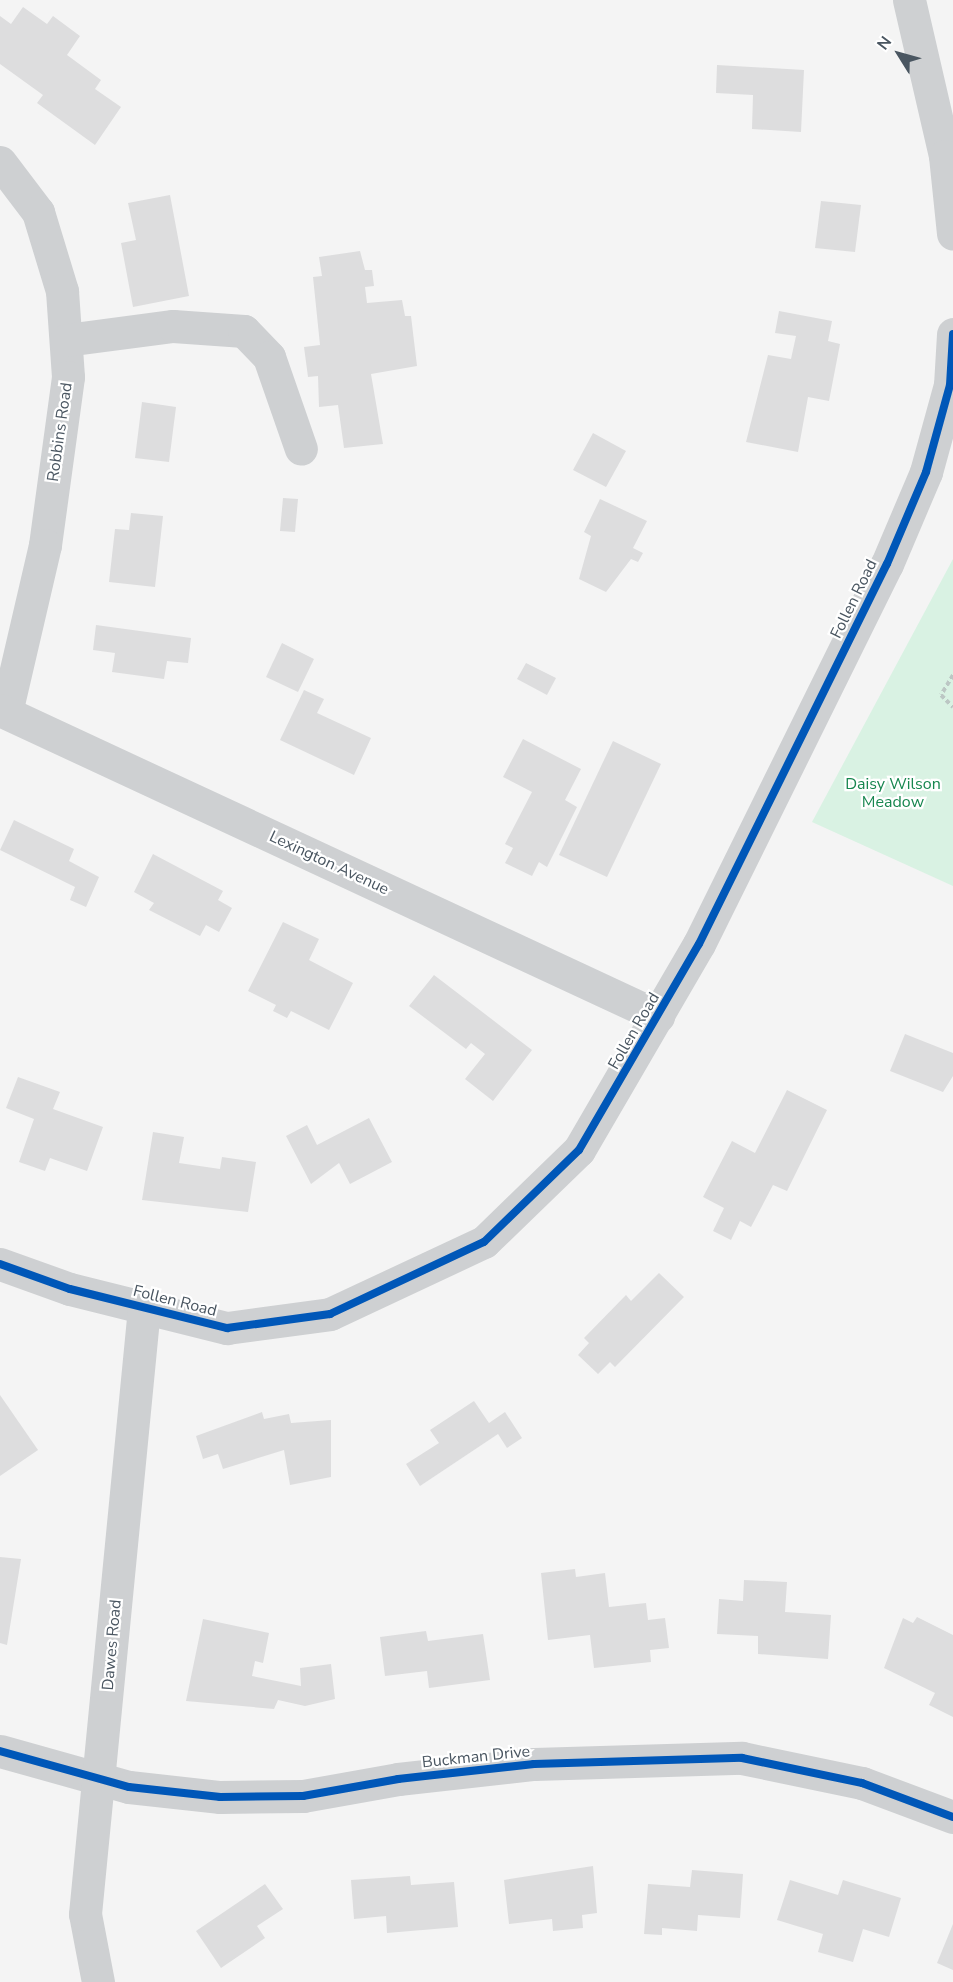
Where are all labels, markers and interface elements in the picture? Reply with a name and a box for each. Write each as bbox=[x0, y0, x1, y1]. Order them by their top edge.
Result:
north arrow bbox=[869, 24, 929, 84]
text: N bbox=[872, 32, 897, 55]
street label: Robbins Road bbox=[44, 381, 76, 483]
street label: Follen Road bbox=[827, 556, 881, 642]
park label: Daisy Wilson Meadow bbox=[845, 774, 941, 812]
street label: Lexington Avenue bbox=[266, 827, 392, 899]
street label: Follen Road bbox=[604, 989, 664, 1073]
street label: Follen Road bbox=[131, 1281, 219, 1321]
street label: Dawes Road bbox=[98, 1599, 126, 1691]
street label: Buckman Drive bbox=[421, 1742, 531, 1772]

